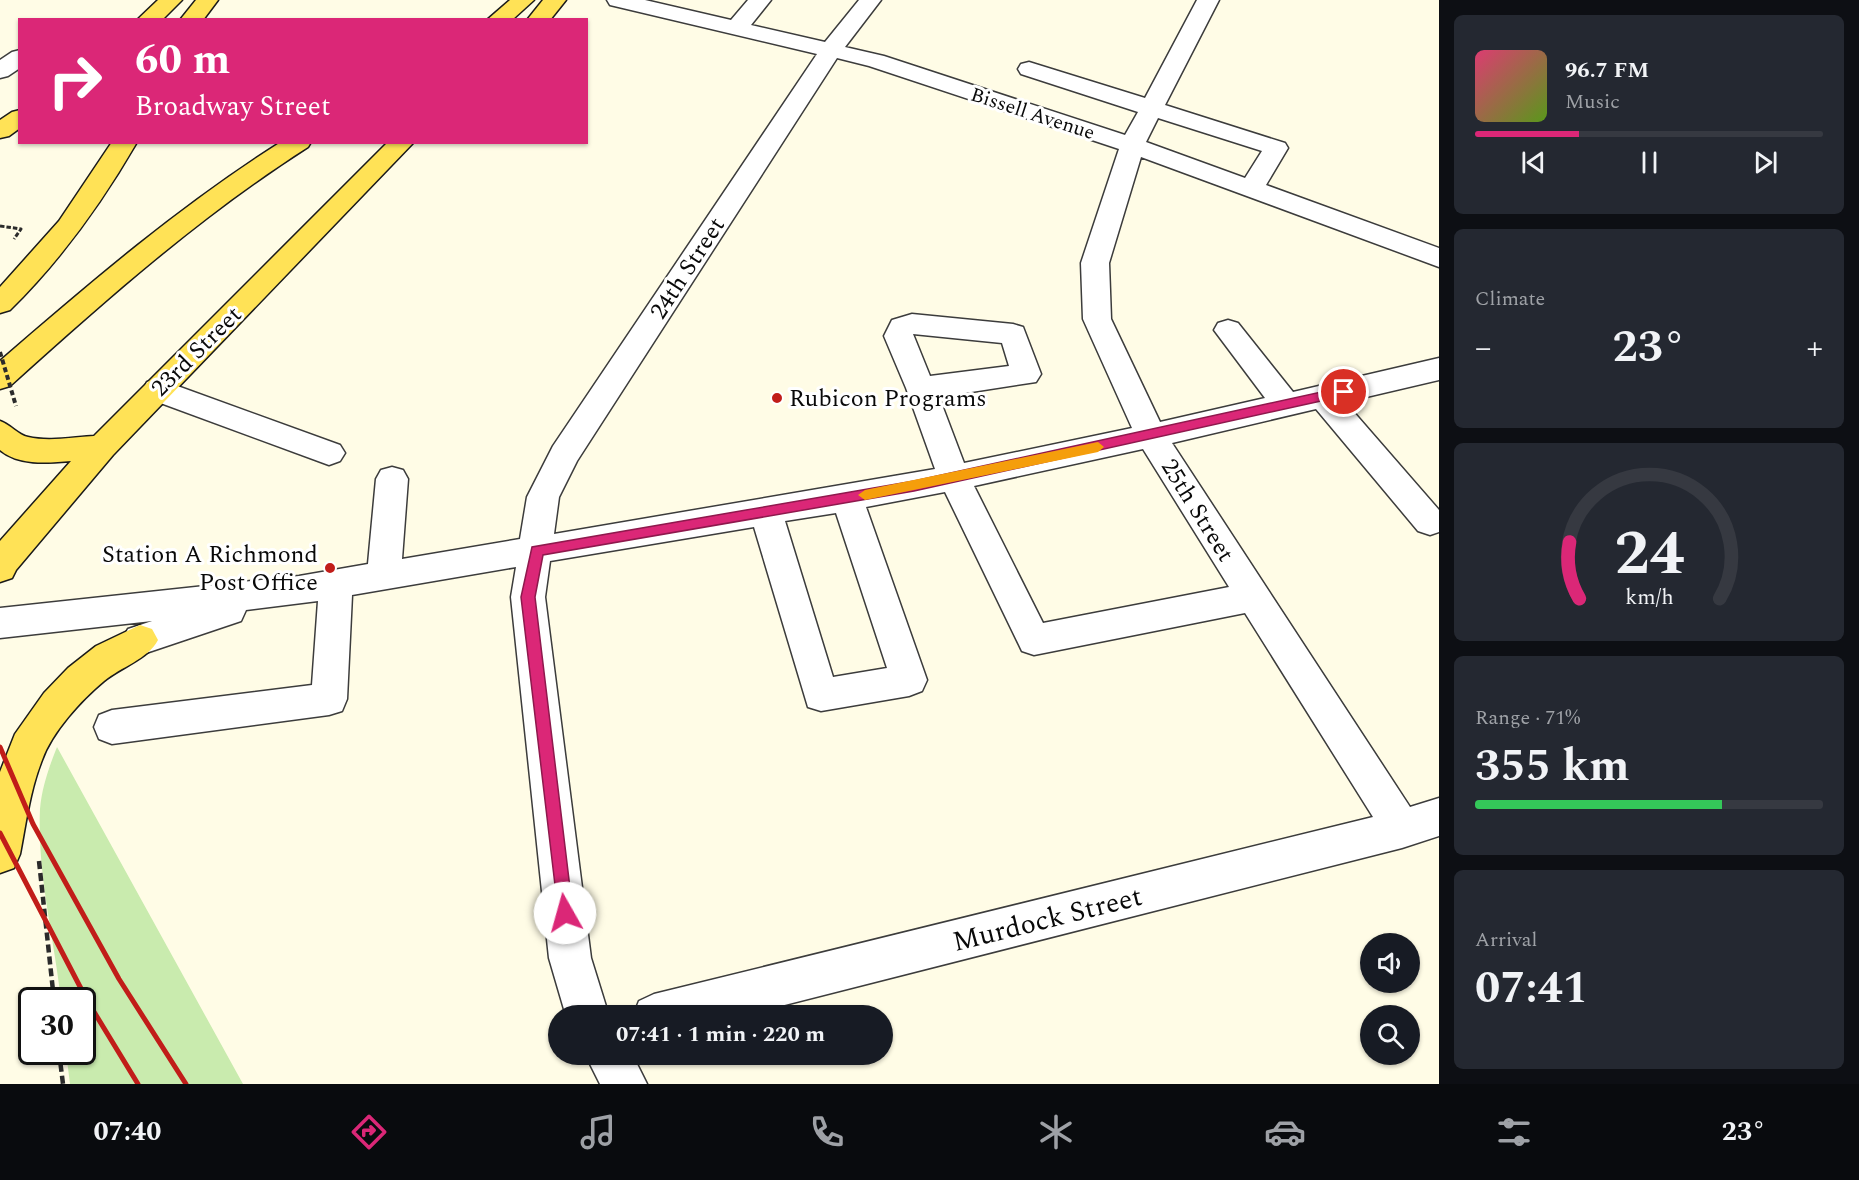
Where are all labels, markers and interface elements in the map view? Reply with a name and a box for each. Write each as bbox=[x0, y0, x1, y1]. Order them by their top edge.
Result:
text: 60 m bbox=[135, 29, 230, 92]
icon: right bbox=[36, 42, 114, 120]
text: 96.7 FM bbox=[1565, 54, 1649, 87]
street label: Bissell Avenue bbox=[967, 80, 1099, 148]
text: Broadway Street bbox=[135, 86, 330, 128]
text: Music bbox=[1565, 87, 1620, 117]
icon: previous bbox=[1517, 146, 1550, 179]
icon: pause bbox=[1633, 146, 1666, 179]
icon: next bbox=[1749, 146, 1782, 179]
street label: 24th Street bbox=[641, 210, 734, 327]
text: Climate bbox=[1475, 284, 1545, 314]
street label: 23rd Street bbox=[143, 298, 250, 405]
text: 23° bbox=[1613, 313, 1686, 382]
text: − bbox=[1475, 323, 1492, 373]
text: + bbox=[1807, 323, 1823, 373]
pin bbox=[1318, 366, 1369, 417]
icon: arrive bbox=[1327, 375, 1360, 408]
place label: Rubicon Programs bbox=[789, 381, 987, 417]
marker: Rubicon Programs bbox=[770, 391, 784, 405]
street label: 25th Street bbox=[1151, 452, 1243, 569]
text: 24 bbox=[1614, 507, 1684, 602]
place label: Station A Richmond Post Office bbox=[102, 537, 318, 601]
marker: Station A Richmond Post Office bbox=[323, 561, 337, 575]
text: km/h bbox=[1625, 581, 1673, 614]
text: Range · 71% bbox=[1475, 703, 1580, 733]
text: 355 km bbox=[1475, 732, 1630, 801]
street label: Murdock Street bbox=[948, 875, 1147, 964]
position arrow bbox=[533, 881, 597, 945]
text: Arrival bbox=[1475, 925, 1537, 955]
map controls bbox=[1360, 933, 1420, 1065]
button: sound bbox=[1360, 933, 1420, 993]
text: 07:41 bbox=[1475, 954, 1588, 1023]
speed limit sign: 30 bbox=[18, 987, 96, 1065]
button: search bbox=[1360, 1005, 1420, 1065]
text: 07:41 · 1 min · 220 m bbox=[616, 1018, 825, 1051]
text: 07:40 bbox=[93, 1111, 161, 1153]
icon: directions bbox=[348, 1111, 390, 1153]
icon: music bbox=[577, 1111, 619, 1153]
icon: phone bbox=[806, 1111, 848, 1153]
icon: climate bbox=[1035, 1111, 1077, 1153]
icon: car bbox=[1264, 1111, 1306, 1153]
icon: filters bbox=[1493, 1111, 1535, 1153]
text: 23° bbox=[1722, 1111, 1766, 1153]

